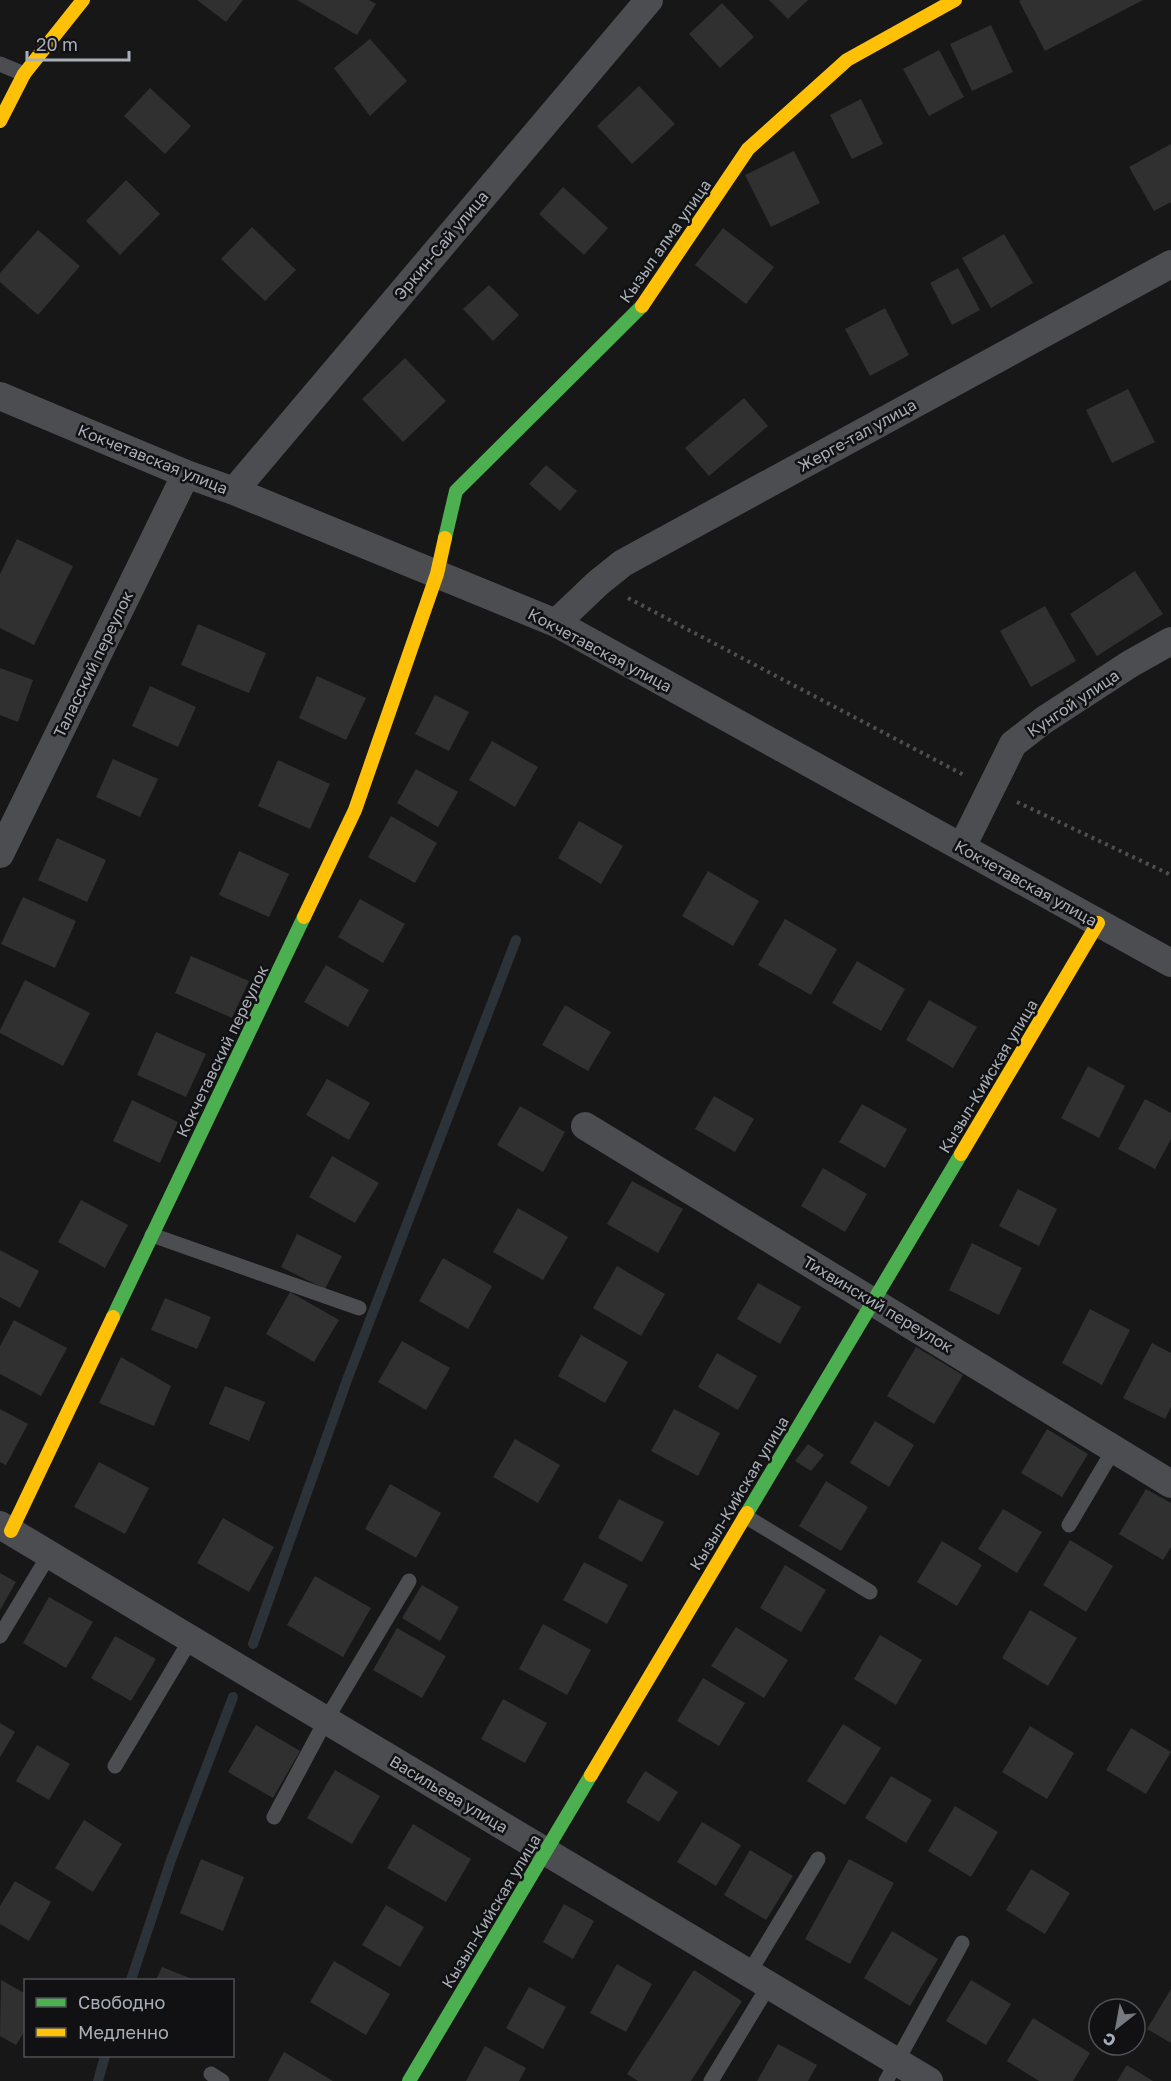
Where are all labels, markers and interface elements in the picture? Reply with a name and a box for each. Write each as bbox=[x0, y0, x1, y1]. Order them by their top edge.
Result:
scale bar bbox=[27, 24, 129, 62]
text: 20 m bbox=[36, 33, 78, 55]
street label: Кызыл алма улица bbox=[615, 175, 715, 307]
street label: Эркин-Сай улица bbox=[390, 186, 492, 304]
street label: Жерге-тал улица bbox=[794, 394, 920, 476]
street label: Кокчетавская улица bbox=[75, 420, 231, 498]
street label: Таласский переулок bbox=[49, 587, 137, 741]
street label: Кокчетавская улица bbox=[525, 604, 675, 696]
street label: Кунгой улица bbox=[1023, 665, 1123, 741]
street label: Кокчетавская улица bbox=[951, 835, 1101, 931]
street label: Кокчетавский переулок bbox=[172, 962, 272, 1140]
street label: Кызыл-Кийская улица bbox=[934, 995, 1042, 1157]
street label: Тихвинский переулок bbox=[799, 1251, 957, 1357]
street label: Кызыл-Кийская улица bbox=[685, 1412, 793, 1574]
street label: Васильева улица bbox=[386, 1751, 512, 1837]
street label: Кызыл-Кийская улица bbox=[437, 1830, 545, 1992]
legend bbox=[24, 1979, 234, 2057]
text: Свободно bbox=[78, 1991, 165, 2013]
north arrow bbox=[1087, 1997, 1147, 2057]
text: Медленно bbox=[78, 2021, 169, 2043]
text: С bbox=[1099, 2028, 1119, 2051]

